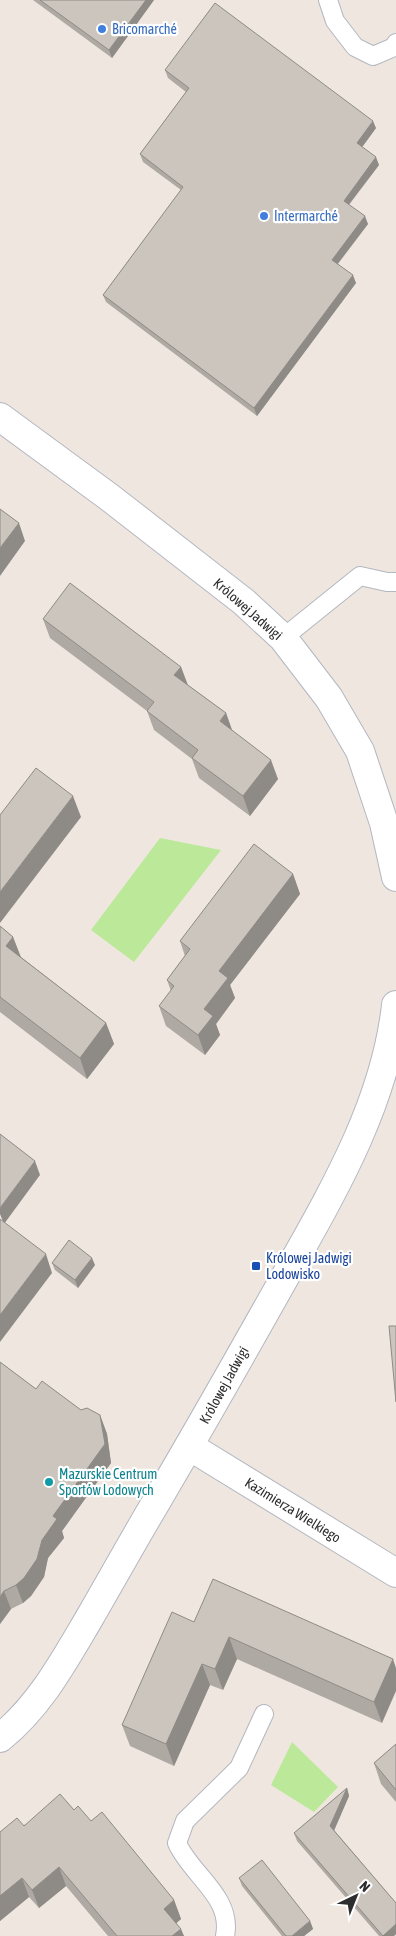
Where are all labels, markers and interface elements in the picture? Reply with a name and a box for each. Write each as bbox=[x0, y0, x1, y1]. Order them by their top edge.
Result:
place label: Bricomarché bbox=[112, 21, 177, 37]
marker: Bricomarché bbox=[96, 23, 108, 35]
place label: Intermarché bbox=[274, 208, 338, 224]
marker: Intermarché bbox=[258, 210, 270, 222]
street label: Królowej Jadwigi bbox=[210, 575, 286, 643]
place label: Królowej Jadwigi Lodowisko bbox=[266, 1250, 352, 1282]
marker: Królowej Jadwigi Lodowisko bbox=[250, 1260, 262, 1272]
street label: Królowej Jadwigi bbox=[196, 1344, 252, 1426]
place label: Mazurskie Centrum Sportów Lodowych bbox=[59, 1466, 157, 1498]
street label: Kazimierza Wielkiego bbox=[242, 1474, 344, 1546]
marker: Mazurskie Centrum Sportów Lodowych bbox=[43, 1476, 55, 1488]
north arrow bbox=[331, 1871, 381, 1921]
text: N bbox=[356, 1878, 373, 1895]

